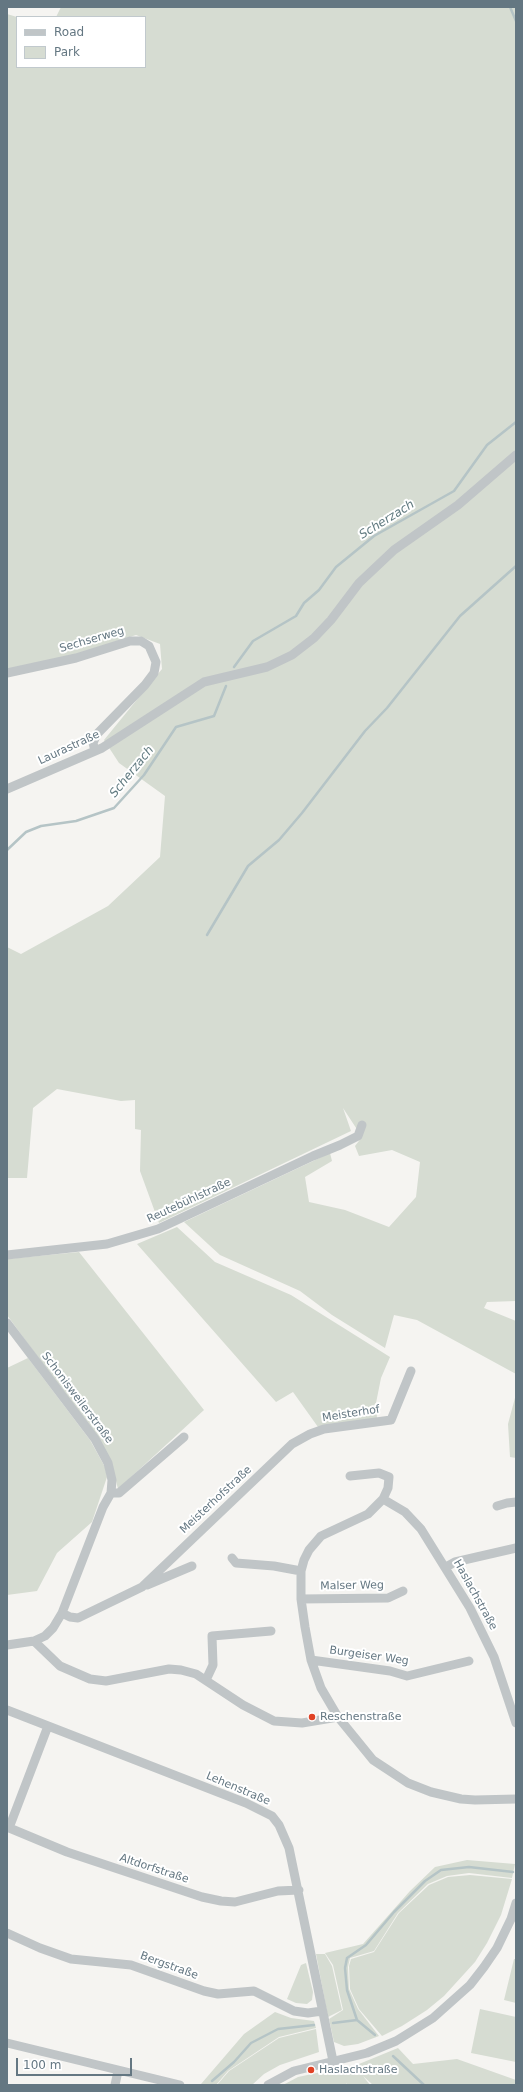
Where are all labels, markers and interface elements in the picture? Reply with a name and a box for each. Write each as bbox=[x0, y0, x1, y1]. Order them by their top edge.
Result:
legend bbox=[16, 16, 146, 68]
text: Road bbox=[54, 25, 84, 39]
text: Park bbox=[54, 45, 80, 59]
water label: Scherzach bbox=[357, 497, 417, 543]
street label: Sechserweg bbox=[58, 624, 126, 656]
street label: Laurastraße bbox=[36, 728, 102, 768]
water label: Scherzach bbox=[107, 743, 157, 801]
street label: Reutebühlstraße bbox=[145, 1176, 233, 1226]
street label: Schonisweilerstraße bbox=[38, 1350, 116, 1446]
street label: Meisterhof bbox=[321, 1403, 381, 1425]
street label: Meisterhofstraße bbox=[177, 1463, 255, 1537]
street label: Haslachstraße bbox=[450, 1557, 500, 1633]
street label: Malser Weg bbox=[320, 1579, 384, 1593]
street label: Burgeiser Weg bbox=[328, 1644, 410, 1668]
place label: Reschenstraße bbox=[320, 1710, 401, 1724]
marker: Reschenstraße bbox=[307, 1712, 317, 1722]
street label: Lehenstraße bbox=[204, 1770, 272, 1808]
street label: Altdorfstraße bbox=[118, 1852, 190, 1886]
street label: Bergstraße bbox=[138, 1949, 200, 1983]
scale bar bbox=[18, 2050, 134, 2076]
text: 100 m bbox=[23, 2058, 61, 2072]
place label: Haslachstraße bbox=[319, 2063, 398, 2077]
marker: Haslachstraße bbox=[306, 2065, 316, 2075]

